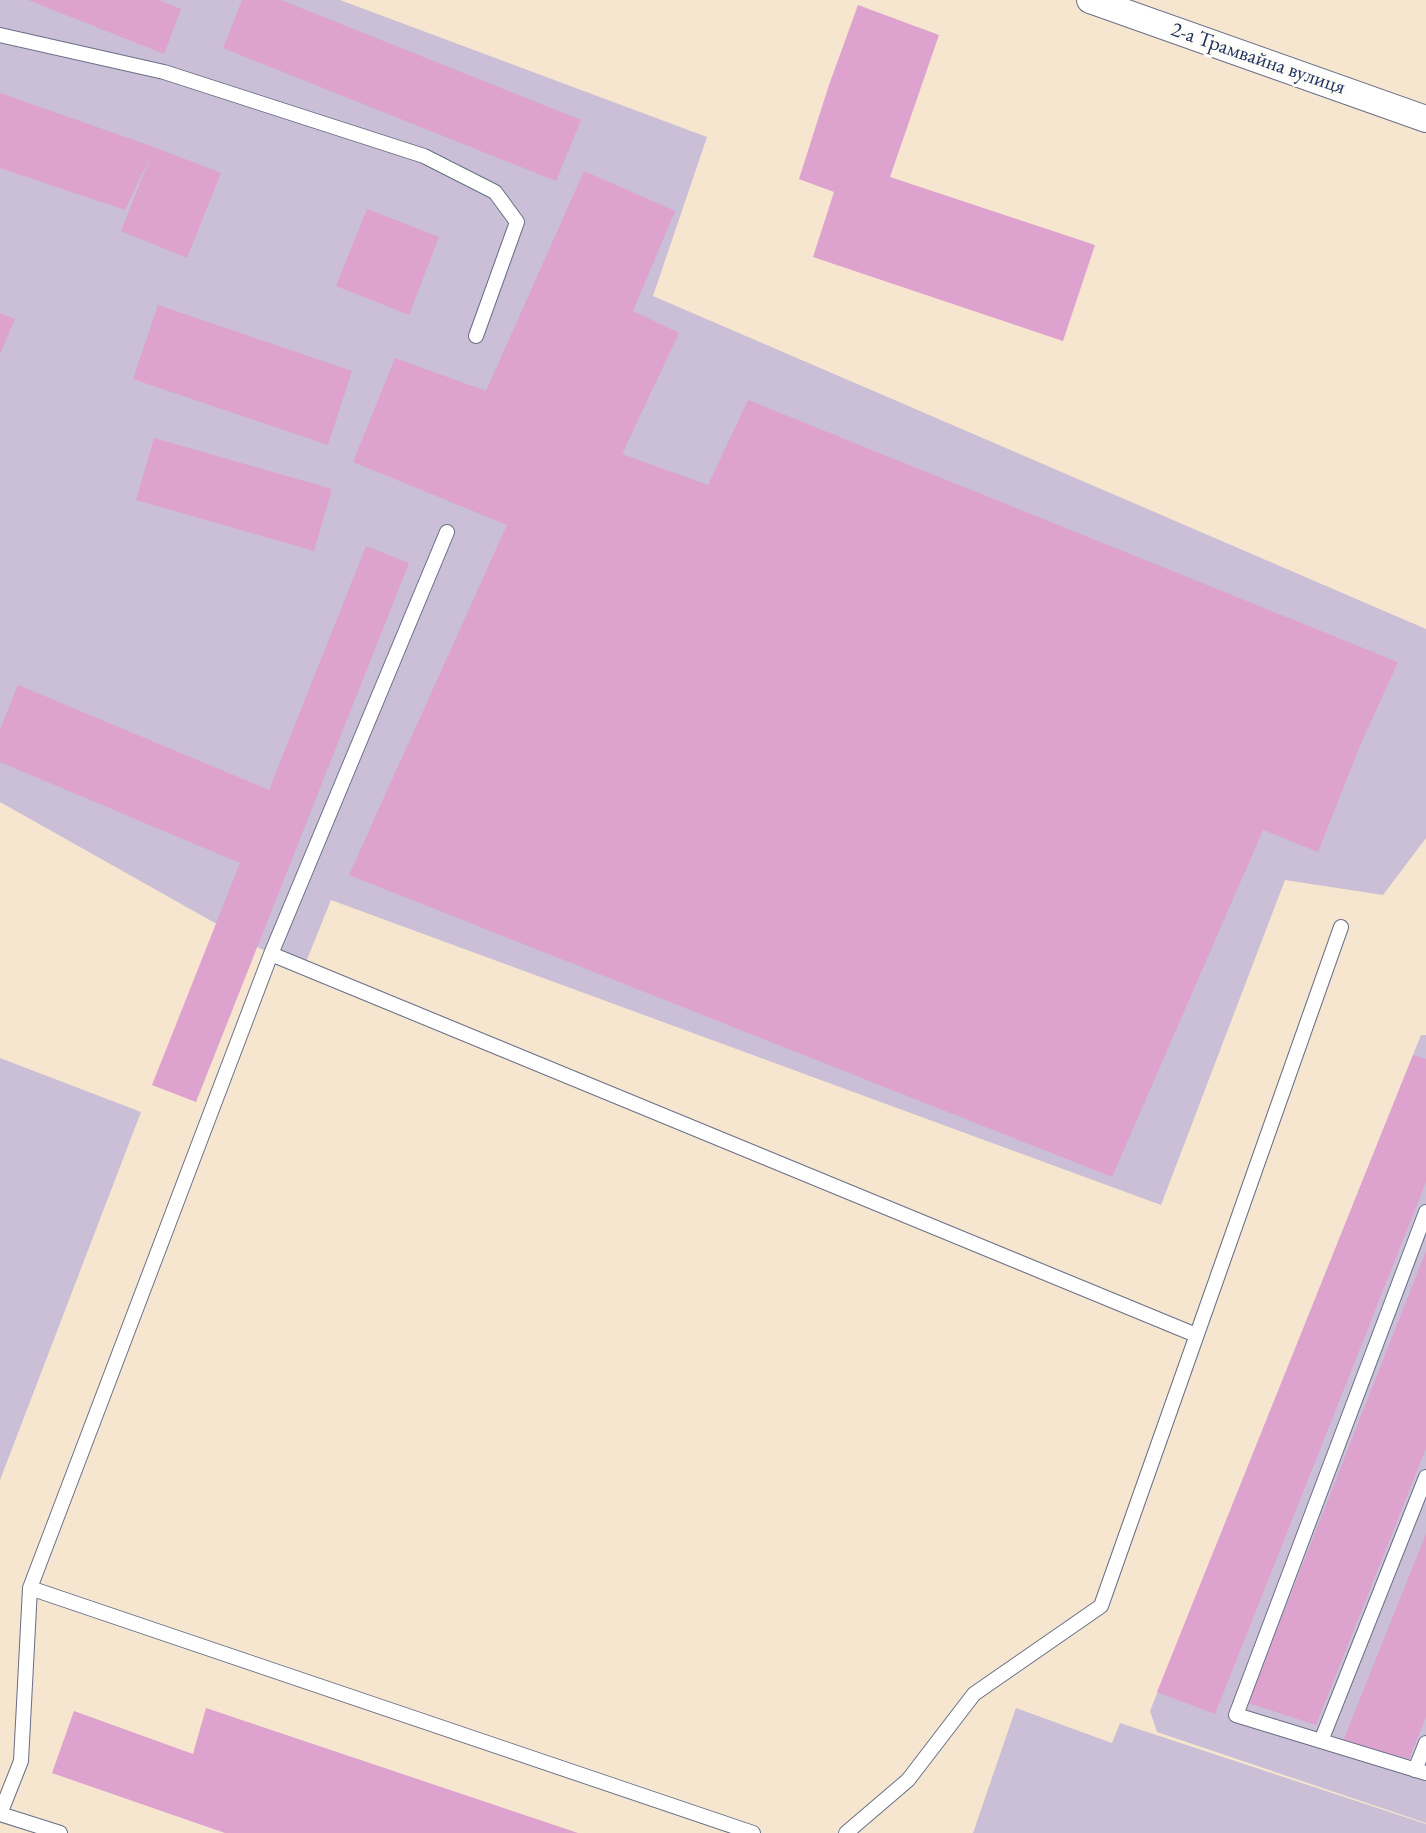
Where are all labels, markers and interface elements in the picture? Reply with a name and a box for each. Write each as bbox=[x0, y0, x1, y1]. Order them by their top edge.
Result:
street label: 2-а Трамвайна вулиця bbox=[1167, 17, 1349, 101]

